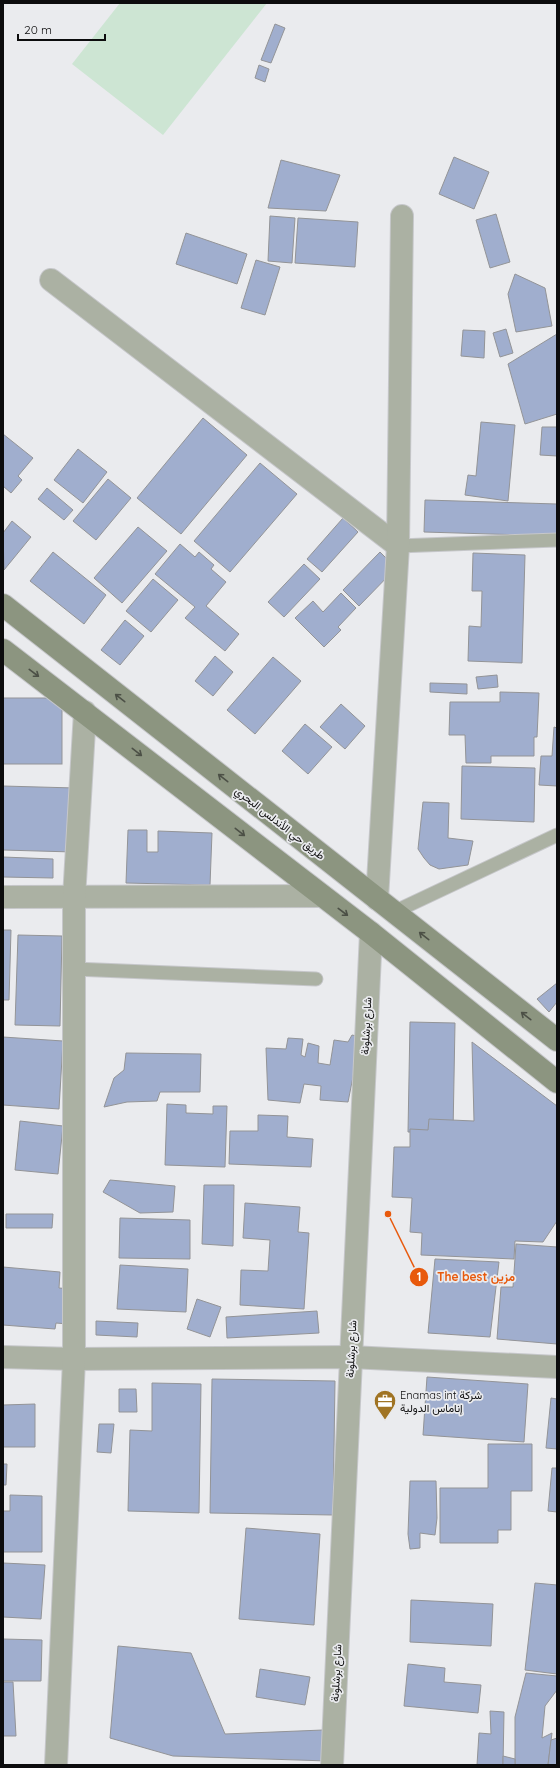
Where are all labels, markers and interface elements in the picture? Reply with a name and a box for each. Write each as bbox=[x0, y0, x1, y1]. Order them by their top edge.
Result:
scale bar bbox=[18, 16, 105, 42]
text: 20 m bbox=[24, 22, 52, 37]
one-way arrow bbox=[28, 669, 39, 677]
one-way arrow bbox=[115, 693, 126, 702]
one-way arrow bbox=[132, 748, 143, 757]
one-way arrow bbox=[217, 774, 228, 782]
street label: طريق حي الأندلس البحري bbox=[230, 783, 328, 865]
one-way arrow bbox=[234, 828, 245, 836]
one-way arrow bbox=[337, 908, 348, 916]
one-way arrow bbox=[419, 931, 430, 940]
street label: شارع برشلونة bbox=[358, 997, 376, 1055]
one-way arrow bbox=[521, 1012, 532, 1020]
callout: The best مزين bbox=[409, 1265, 523, 1289]
text: 1 bbox=[417, 1269, 421, 1284]
text: The best مزين bbox=[437, 1269, 515, 1285]
street label: شارع برشلونة bbox=[343, 1320, 361, 1378]
office icon: Enamas int شركة إناماس الدولية bbox=[372, 1388, 398, 1421]
place label: Enamas int شركة إناماس الدولية bbox=[400, 1388, 482, 1415]
street label: شارع برشلونة bbox=[328, 1644, 346, 1702]

